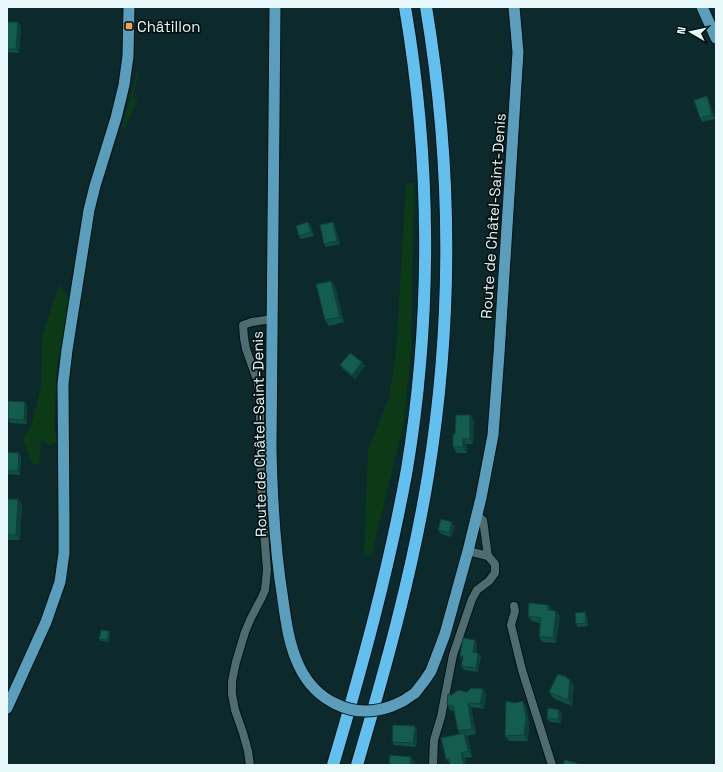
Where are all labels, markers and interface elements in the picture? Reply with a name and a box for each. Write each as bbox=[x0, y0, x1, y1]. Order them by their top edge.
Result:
north arrow bbox=[671, 12, 711, 52]
place label: Châtillon bbox=[137, 17, 200, 36]
marker: Châtillon bbox=[124, 21, 134, 31]
text: N bbox=[674, 26, 689, 35]
street label: Route de Châtel-Saint-Denis bbox=[476, 112, 510, 320]
street label: Route de Châtel-Saint-Denis bbox=[248, 331, 270, 537]

